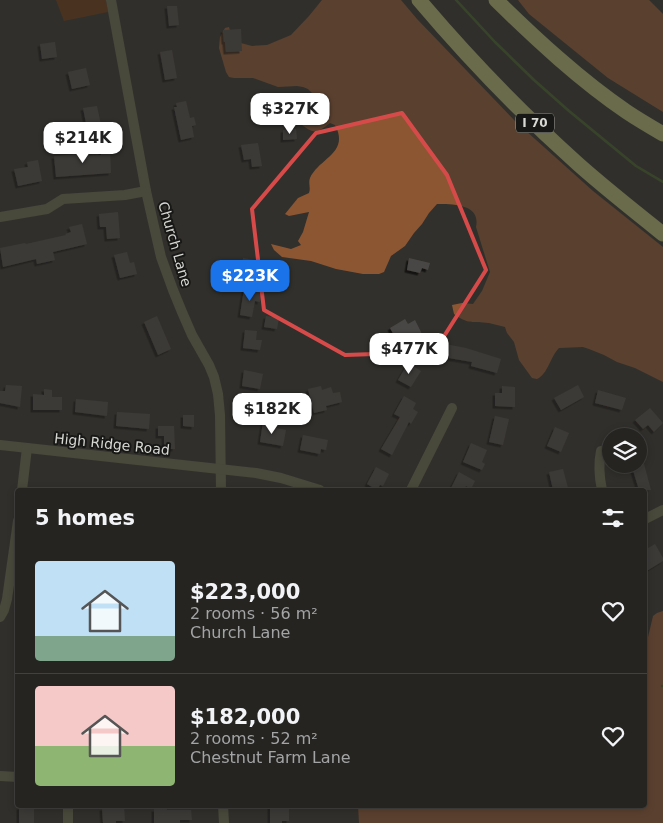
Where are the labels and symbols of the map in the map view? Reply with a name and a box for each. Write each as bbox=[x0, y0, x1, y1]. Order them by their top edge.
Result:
pin: $327K bbox=[255, 92, 325, 135]
road number: I 70 bbox=[516, 114, 554, 132]
pin: $214K bbox=[48, 121, 118, 164]
street label: Church Lane bbox=[155, 200, 195, 288]
pin: $223K bbox=[215, 260, 285, 302]
pin: $477K bbox=[374, 332, 444, 375]
pin: $182K bbox=[237, 392, 307, 435]
street label: High Ridge Road bbox=[53, 430, 171, 458]

